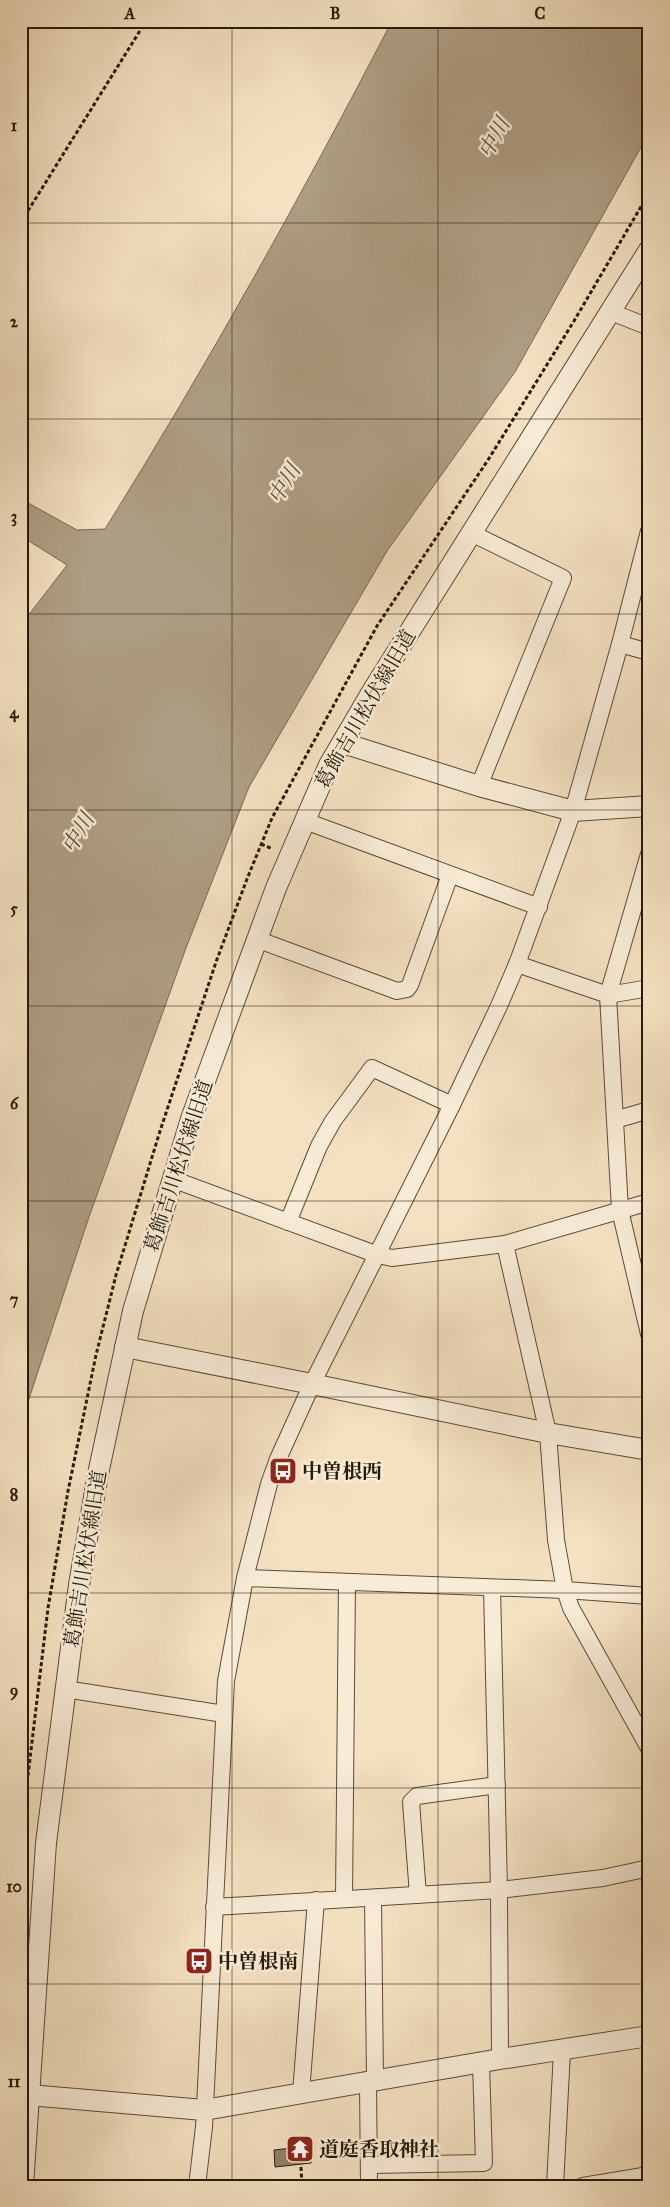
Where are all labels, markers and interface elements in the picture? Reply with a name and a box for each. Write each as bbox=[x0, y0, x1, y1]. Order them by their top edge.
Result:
text: A bbox=[124, 4, 136, 23]
text: B bbox=[330, 4, 340, 23]
text: C bbox=[535, 4, 546, 23]
water label: 中川 bbox=[472, 112, 517, 163]
text: 1 bbox=[11, 116, 18, 135]
text: 2 bbox=[10, 312, 19, 331]
water label: 中川 bbox=[262, 458, 307, 509]
text: 3 bbox=[11, 507, 17, 527]
street label: 葛飾吉川松伏線旧道 bbox=[310, 625, 420, 793]
text: 4 bbox=[10, 703, 20, 723]
water label: 中川 bbox=[56, 807, 101, 858]
text: 5 bbox=[10, 899, 18, 918]
street label: 葛飾吉川松伏線旧道 bbox=[139, 1077, 217, 1255]
text: 6 bbox=[10, 1094, 19, 1113]
text: 7 bbox=[10, 1290, 19, 1309]
bus stop icon: 中曽根西 bbox=[268, 1456, 298, 1486]
place label: 中曽根西 bbox=[302, 1459, 382, 1483]
street label: 葛飾吉川松伏線旧道 bbox=[59, 1468, 111, 1650]
text: 8 bbox=[10, 1485, 18, 1504]
text: 9 bbox=[10, 1681, 18, 1701]
text: 10 bbox=[6, 1877, 22, 1896]
bus stop icon: 中曽根南 bbox=[184, 1946, 214, 1976]
place label: 中曽根南 bbox=[218, 1949, 298, 1973]
text: 11 bbox=[8, 2072, 21, 2091]
temple icon: 道庭香取神社 bbox=[285, 2134, 315, 2164]
place label: 道庭香取神社 bbox=[319, 2137, 439, 2161]

